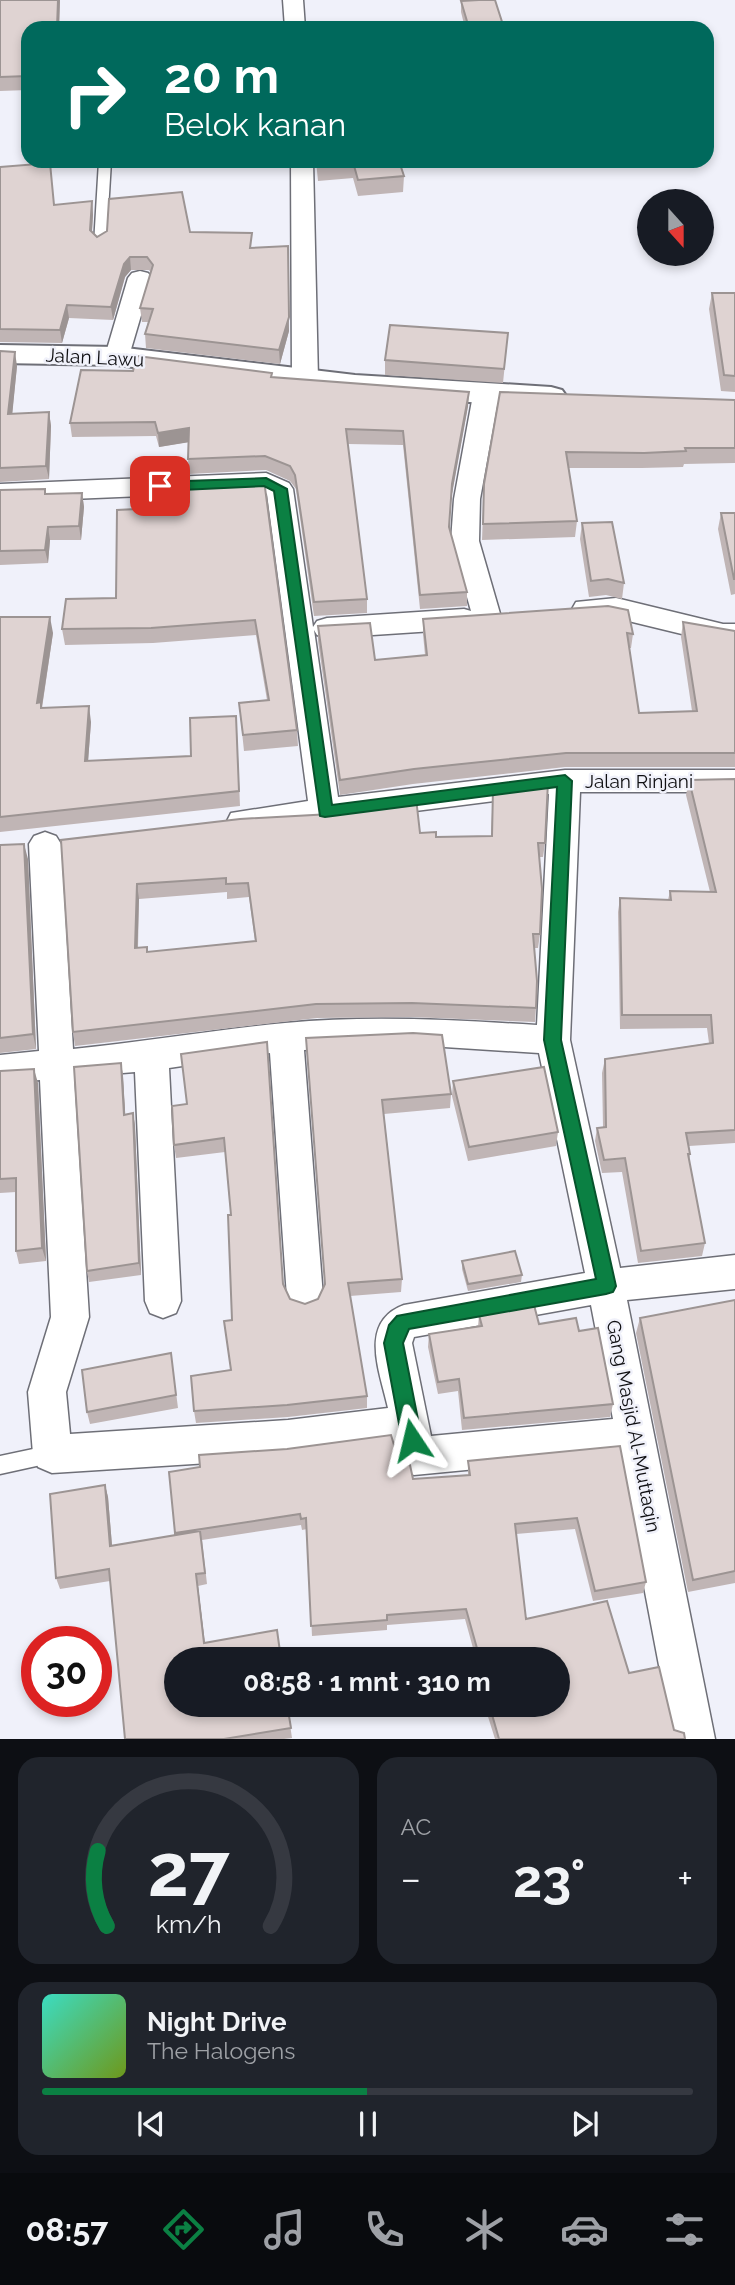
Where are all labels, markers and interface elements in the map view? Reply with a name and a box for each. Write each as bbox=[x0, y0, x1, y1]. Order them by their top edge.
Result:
text: 20 m bbox=[164, 47, 279, 104]
icon: right bbox=[49, 49, 140, 140]
text: Belok kanan bbox=[164, 106, 346, 143]
north arrow bbox=[637, 189, 714, 266]
map controls bbox=[637, 189, 714, 266]
street label: Jalan Lawu bbox=[45, 343, 145, 371]
pin bbox=[130, 456, 190, 516]
icon: arrive bbox=[141, 467, 179, 505]
street label: Jalan Rinjani bbox=[585, 770, 693, 792]
street label: Gang Masjid Al-Muttaqin bbox=[603, 1318, 665, 1534]
position arrow bbox=[375, 1403, 449, 1477]
speed limit sign: 30 bbox=[21, 1626, 112, 1717]
text: 08:58 · 1 mnt · 310 m bbox=[243, 1667, 491, 1697]
text: AC bbox=[401, 1813, 431, 1840]
text: 27 bbox=[147, 1829, 229, 1914]
text: 23° bbox=[513, 1848, 585, 1909]
text: − bbox=[401, 1856, 421, 1901]
text: + bbox=[677, 1856, 693, 1901]
text: km/h bbox=[155, 1909, 221, 1939]
text: Night Drive bbox=[147, 2007, 286, 2037]
text: The Halogens bbox=[147, 2037, 295, 2064]
icon: previous bbox=[132, 2105, 170, 2143]
icon: pause bbox=[349, 2105, 387, 2143]
icon: next bbox=[566, 2105, 604, 2143]
icon: directions bbox=[159, 2205, 208, 2254]
icon: music bbox=[260, 2205, 309, 2254]
icon: phone bbox=[360, 2205, 409, 2254]
icon: climate bbox=[460, 2205, 509, 2254]
icon: car bbox=[560, 2205, 609, 2254]
icon: filters bbox=[660, 2205, 709, 2254]
text: 08:57 bbox=[26, 2211, 108, 2248]

